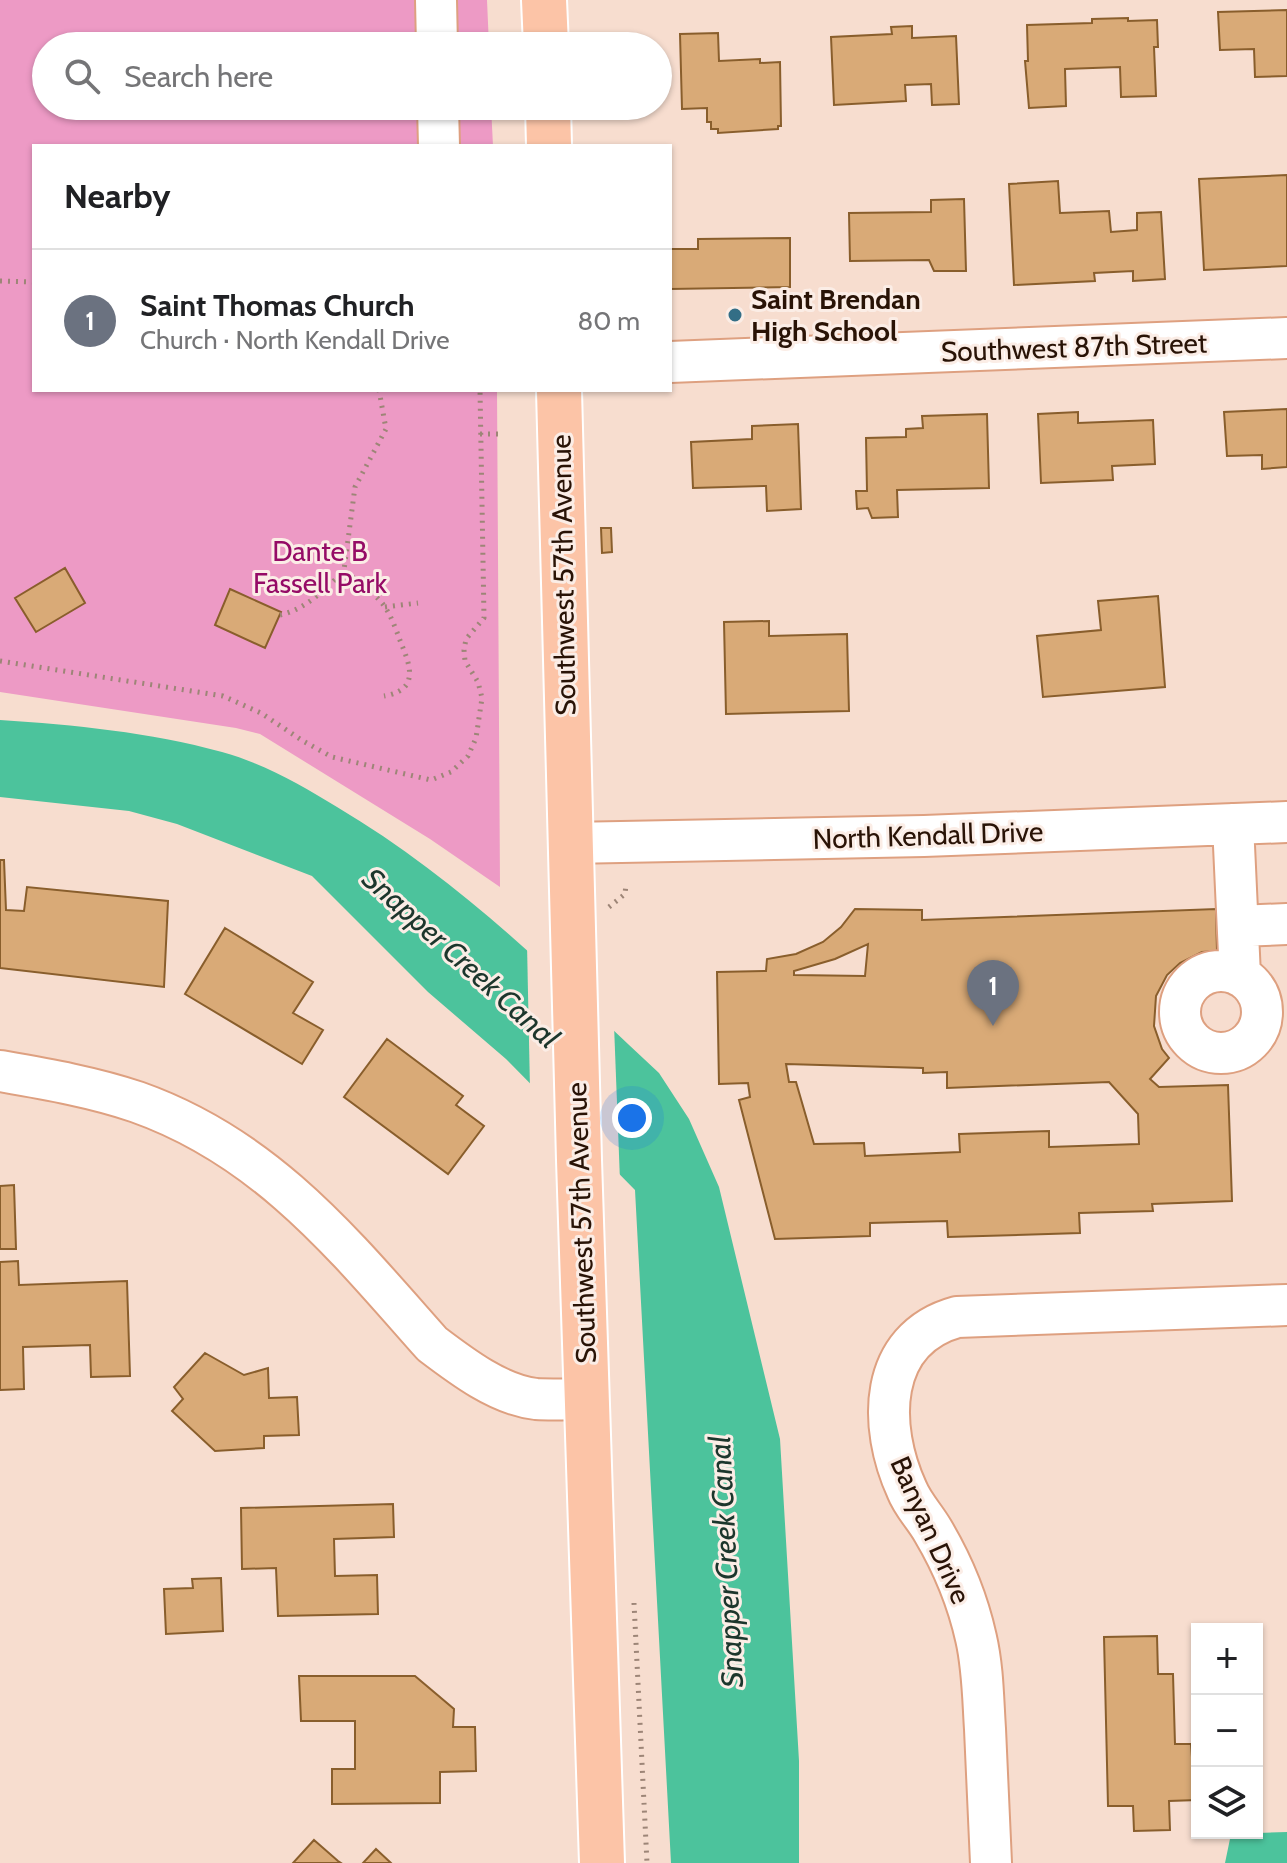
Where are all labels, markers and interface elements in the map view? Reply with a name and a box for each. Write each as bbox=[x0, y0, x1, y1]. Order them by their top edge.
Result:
search box bbox=[32, 32, 672, 120]
icon: search bbox=[60, 54, 104, 98]
text: Search here bbox=[124, 58, 273, 95]
text: Nearby bbox=[64, 175, 171, 217]
place label: Saint Brendan High School bbox=[751, 282, 921, 348]
text: Saint Thomas Church bbox=[140, 287, 415, 324]
text: 1 bbox=[85, 305, 95, 337]
text: 80 m bbox=[577, 305, 640, 337]
marker: Saint Brendan High School bbox=[726, 306, 744, 324]
text: Church · North Kendall Drive bbox=[140, 324, 450, 356]
street label: Southwest 87th Street bbox=[940, 325, 1208, 369]
street label: Southwest 57th Avenue bbox=[544, 434, 582, 716]
park label: Dante B Fassell Park bbox=[253, 534, 387, 600]
street label: North Kendall Drive bbox=[812, 814, 1044, 856]
water label: Snapper Creek Canal bbox=[355, 860, 567, 1056]
pin: 1 bbox=[967, 960, 1019, 1026]
street label: Southwest 57th Avenue bbox=[559, 1082, 603, 1364]
your location bbox=[612, 1098, 652, 1138]
water label: Snapper Creek Canal bbox=[701, 1435, 751, 1689]
street label: Banyan Drive bbox=[883, 1451, 979, 1609]
map controls bbox=[1191, 1623, 1263, 1839]
button: + bbox=[1191, 1623, 1263, 1695]
button: − bbox=[1191, 1695, 1263, 1767]
button: layers bbox=[1191, 1767, 1263, 1839]

